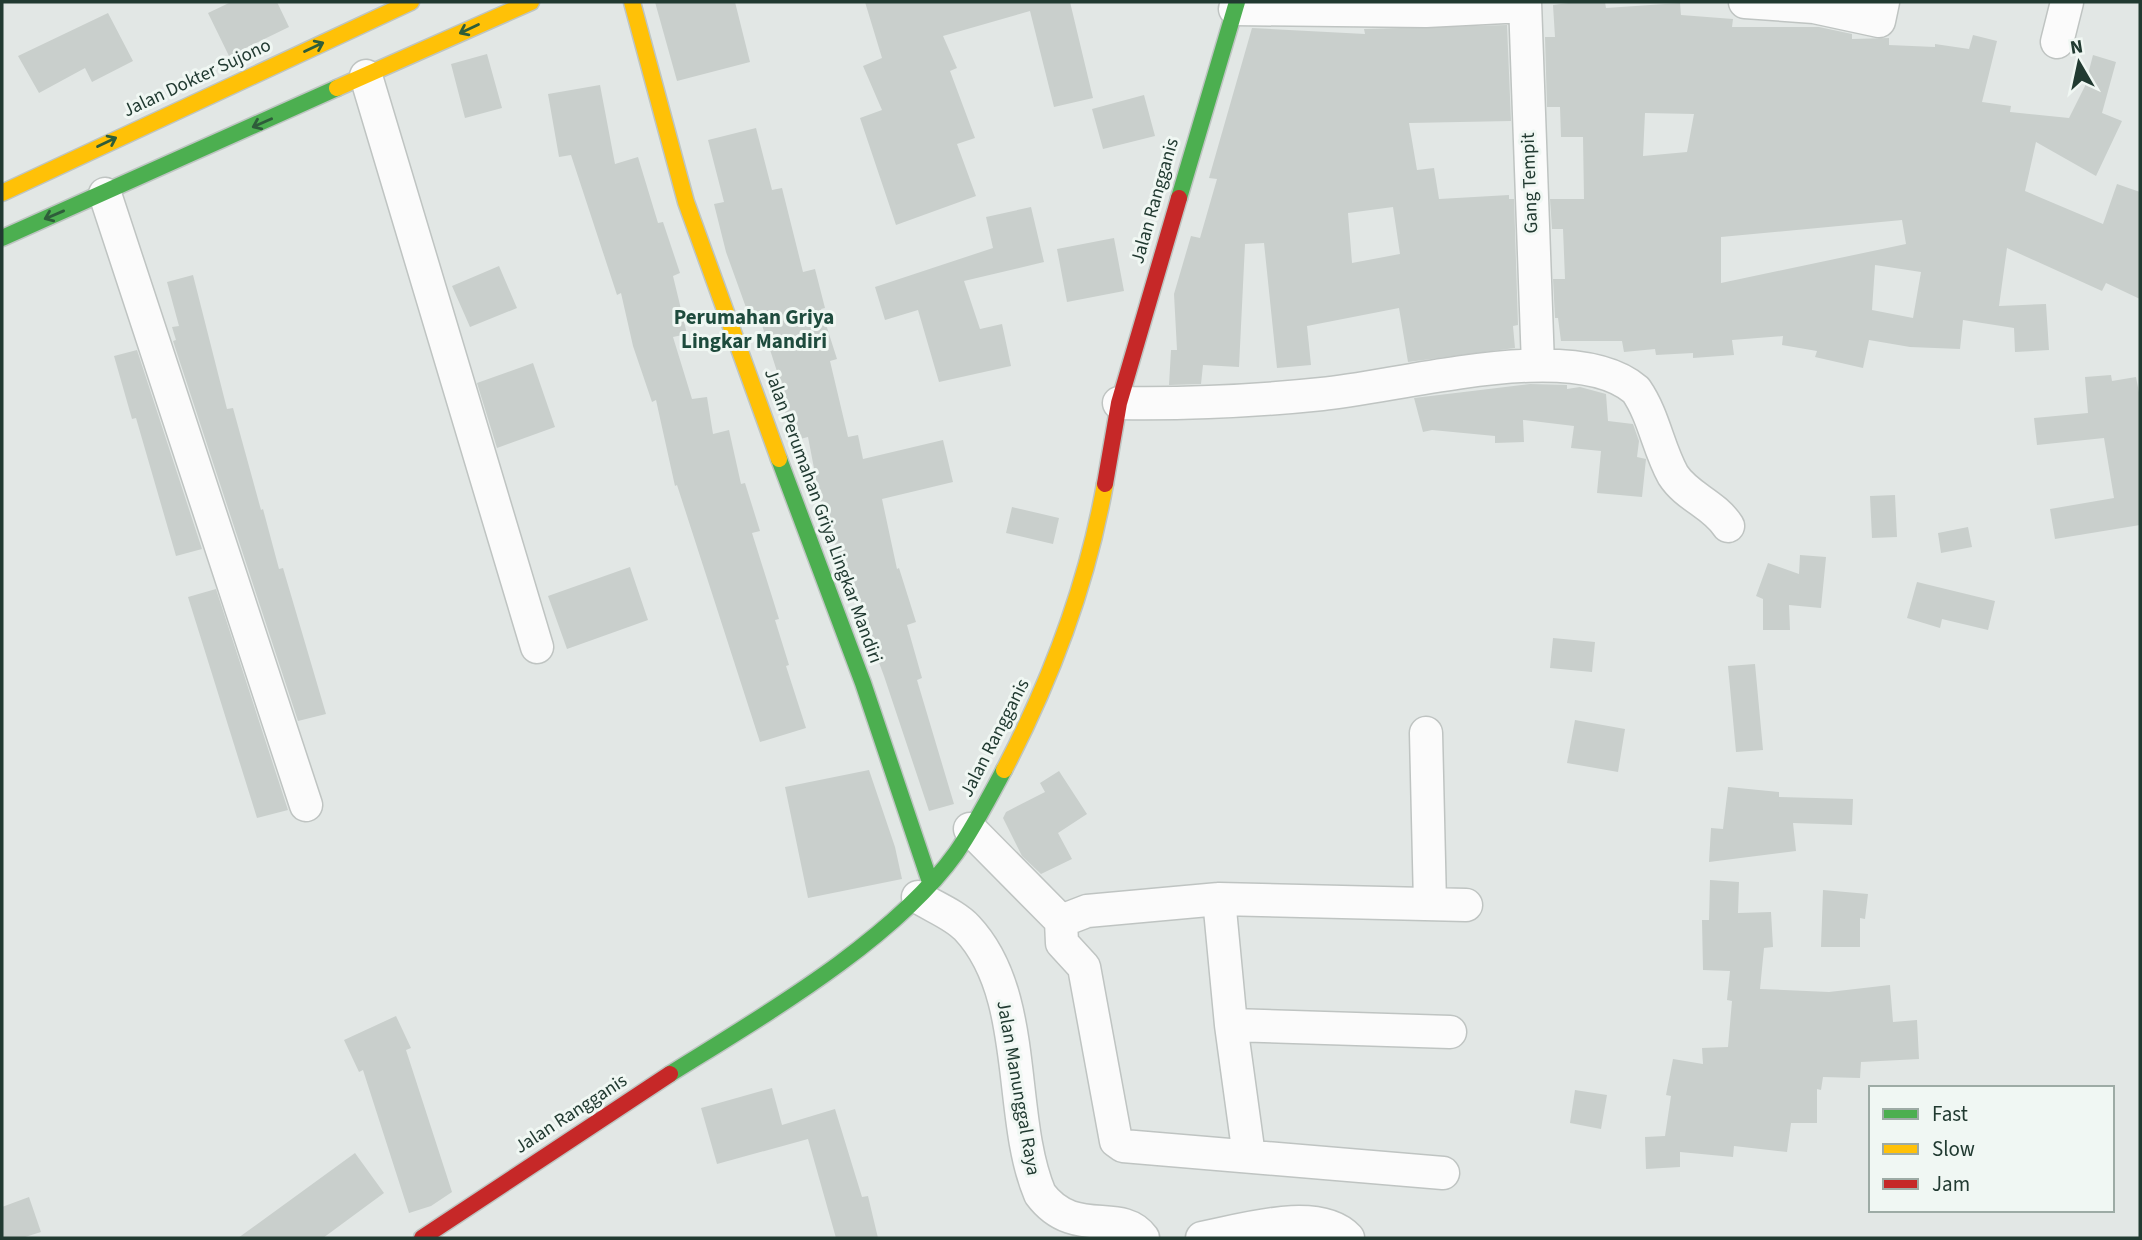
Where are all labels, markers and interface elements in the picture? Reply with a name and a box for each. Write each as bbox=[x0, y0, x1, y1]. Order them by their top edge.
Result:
one-way arrow bbox=[459, 23, 480, 36]
north arrow bbox=[2044, 28, 2114, 98]
street label: Jalan Dokter Sujono bbox=[119, 32, 275, 124]
text: N bbox=[2068, 33, 2085, 62]
one-way arrow bbox=[303, 40, 324, 53]
one-way arrow bbox=[251, 117, 273, 130]
street label: Gang Tempit bbox=[1515, 132, 1545, 234]
one-way arrow bbox=[96, 135, 117, 148]
street label: Jalan Rangganis bbox=[1124, 135, 1186, 267]
one-way arrow bbox=[43, 210, 65, 223]
district label: Perumahan Griya Lingkar Mandiri bbox=[674, 302, 834, 356]
street label: Jalan Perumahan Griya Lingkar Mandiri bbox=[757, 365, 889, 667]
street label: Jalan Rangganis bbox=[954, 674, 1036, 802]
street label: Jalan Manunggal Raya bbox=[989, 998, 1047, 1178]
street label: Jalan Rangganis bbox=[509, 1067, 633, 1161]
legend bbox=[1869, 1086, 2114, 1212]
text: Fast bbox=[1932, 1099, 1968, 1129]
text: Slow bbox=[1932, 1134, 1975, 1164]
text: Jam bbox=[1932, 1169, 1970, 1199]

